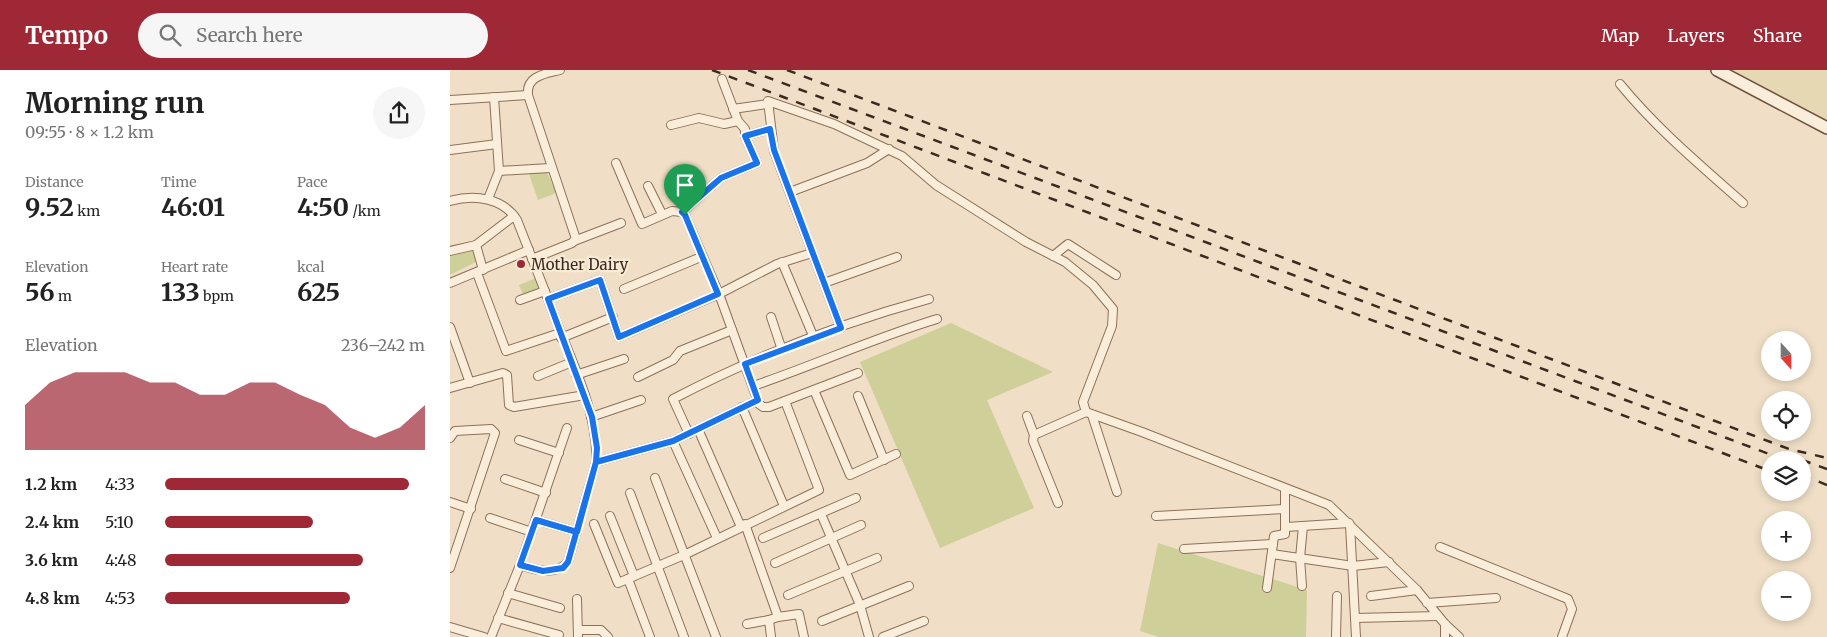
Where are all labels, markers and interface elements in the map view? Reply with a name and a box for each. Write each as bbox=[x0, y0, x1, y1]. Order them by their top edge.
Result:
search box bbox=[138, 13, 488, 58]
text: Tempo bbox=[25, 20, 108, 51]
icon: search bbox=[156, 21, 184, 49]
text: Search here bbox=[196, 23, 303, 47]
text: Map bbox=[1601, 24, 1639, 47]
text: Layers bbox=[1667, 24, 1725, 47]
text: Share bbox=[1753, 24, 1802, 47]
text: Morning run bbox=[25, 85, 204, 121]
button: share bbox=[373, 87, 425, 139]
text: 09:55 · 8 × 1.2 km bbox=[25, 122, 154, 142]
pin bbox=[664, 164, 706, 215]
icon: arrive bbox=[671, 171, 699, 199]
text: Distance bbox=[25, 173, 84, 191]
text: Time bbox=[161, 173, 197, 191]
text: Pace bbox=[297, 173, 328, 191]
text: 9.52 bbox=[25, 191, 74, 223]
text: 46:01 bbox=[161, 191, 225, 223]
text: 4:50 bbox=[297, 191, 349, 223]
text: km bbox=[74, 202, 100, 220]
text: /km bbox=[349, 202, 381, 220]
place label: Mother Dairy bbox=[531, 255, 629, 274]
text: Elevation bbox=[25, 258, 89, 276]
text: Heart rate bbox=[161, 258, 228, 276]
text: kcal bbox=[297, 258, 325, 276]
marker: Mother Dairy bbox=[515, 258, 527, 270]
text: 56 bbox=[25, 276, 55, 308]
text: 133 bbox=[161, 276, 200, 308]
text: 625 bbox=[297, 276, 340, 308]
text: m bbox=[55, 287, 72, 305]
text: bpm bbox=[200, 287, 234, 305]
north arrow bbox=[1761, 331, 1811, 381]
map controls bbox=[1761, 331, 1811, 621]
text: Elevation bbox=[25, 335, 98, 355]
text: 236–242 m bbox=[341, 335, 425, 355]
button: locate bbox=[1761, 391, 1811, 441]
button: layers bbox=[1761, 451, 1811, 501]
text: 1.2 km bbox=[25, 474, 77, 494]
text: 4:33 bbox=[105, 474, 135, 494]
button: + bbox=[1761, 511, 1811, 561]
text: 2.4 km bbox=[25, 512, 79, 532]
text: 5:10 bbox=[105, 512, 134, 532]
text: 3.6 km bbox=[25, 550, 78, 570]
text: 4:48 bbox=[105, 550, 137, 570]
button: − bbox=[1761, 571, 1811, 621]
text: 4.8 km bbox=[25, 588, 80, 608]
text: 4:53 bbox=[105, 588, 135, 608]

